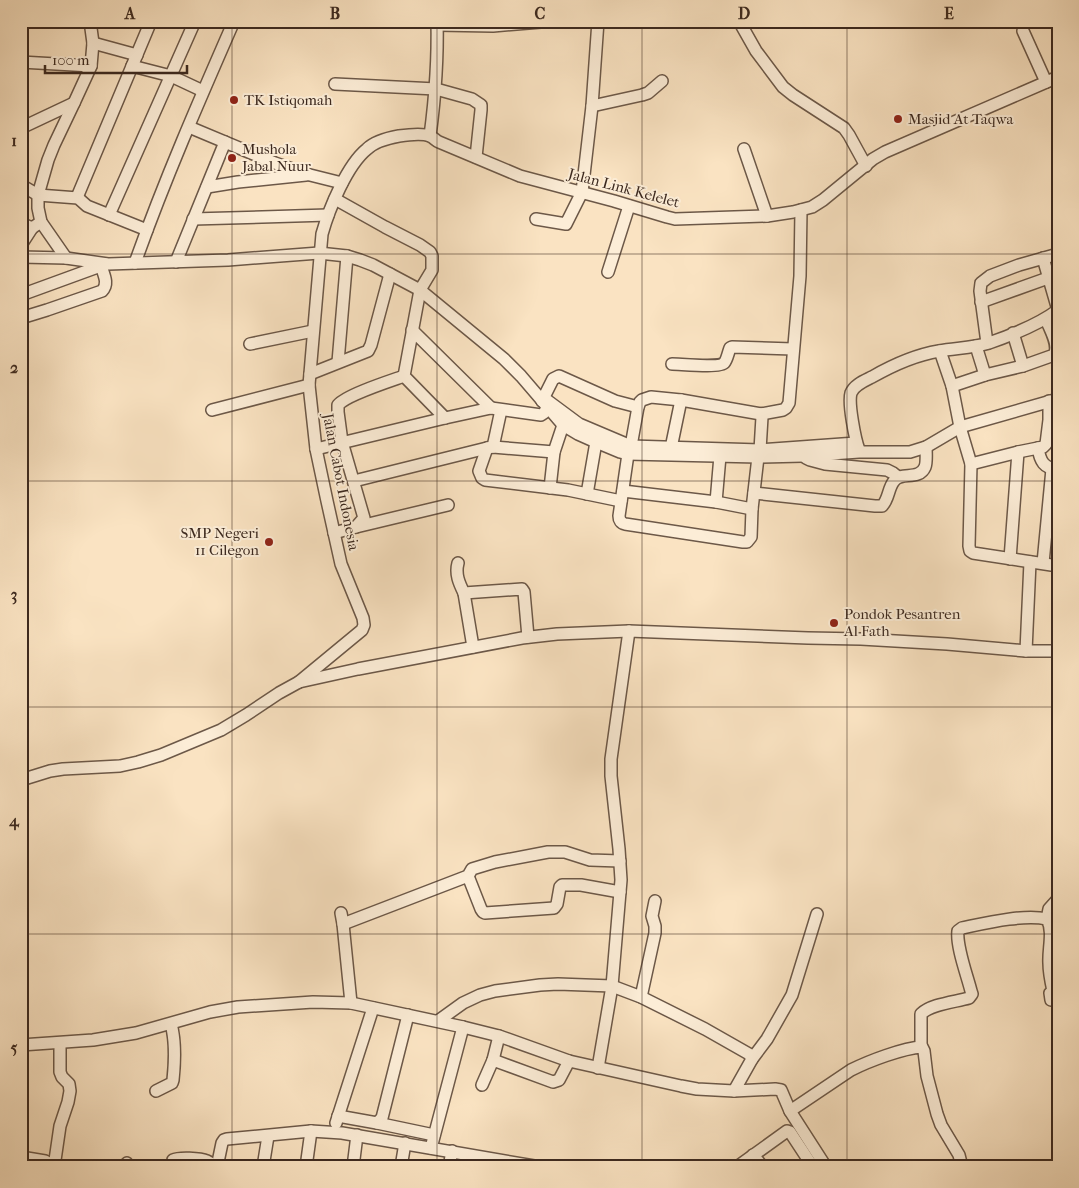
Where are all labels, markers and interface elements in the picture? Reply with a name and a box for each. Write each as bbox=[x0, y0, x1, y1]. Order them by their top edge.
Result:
text: A bbox=[124, 4, 136, 23]
text: B bbox=[330, 4, 340, 23]
text: C bbox=[535, 4, 546, 23]
text: D bbox=[738, 4, 750, 23]
text: E bbox=[944, 4, 954, 23]
scale bar bbox=[45, 42, 188, 74]
text: 100 m bbox=[52, 51, 90, 69]
place label: TK Istiqomah bbox=[244, 91, 333, 109]
marker: TK Istiqomah bbox=[228, 94, 240, 106]
place label: Masjid At Taqwa bbox=[908, 110, 1014, 128]
marker: Masjid At Taqwa bbox=[892, 113, 904, 125]
text: 1 bbox=[11, 131, 17, 150]
place label: Mushola Jabal Nuur bbox=[241, 140, 311, 175]
marker: Mushola Jabal Nuur bbox=[226, 152, 238, 164]
street label: Jalan Link Kelelet bbox=[565, 164, 682, 212]
text: 2 bbox=[10, 358, 18, 377]
street label: Jalan Cabot Indonesia bbox=[319, 411, 363, 553]
place label: SMP Negeri 11 Cilegon bbox=[180, 524, 260, 559]
marker: SMP Negeri 11 Cilegon bbox=[263, 536, 275, 548]
text: 3 bbox=[11, 585, 17, 605]
place label: Pondok Pesantren Al Fath bbox=[843, 605, 961, 640]
marker: Pondok Pesantren Al Fath bbox=[828, 617, 840, 629]
text: 4 bbox=[8, 811, 20, 831]
text: 5 bbox=[11, 1038, 18, 1057]

